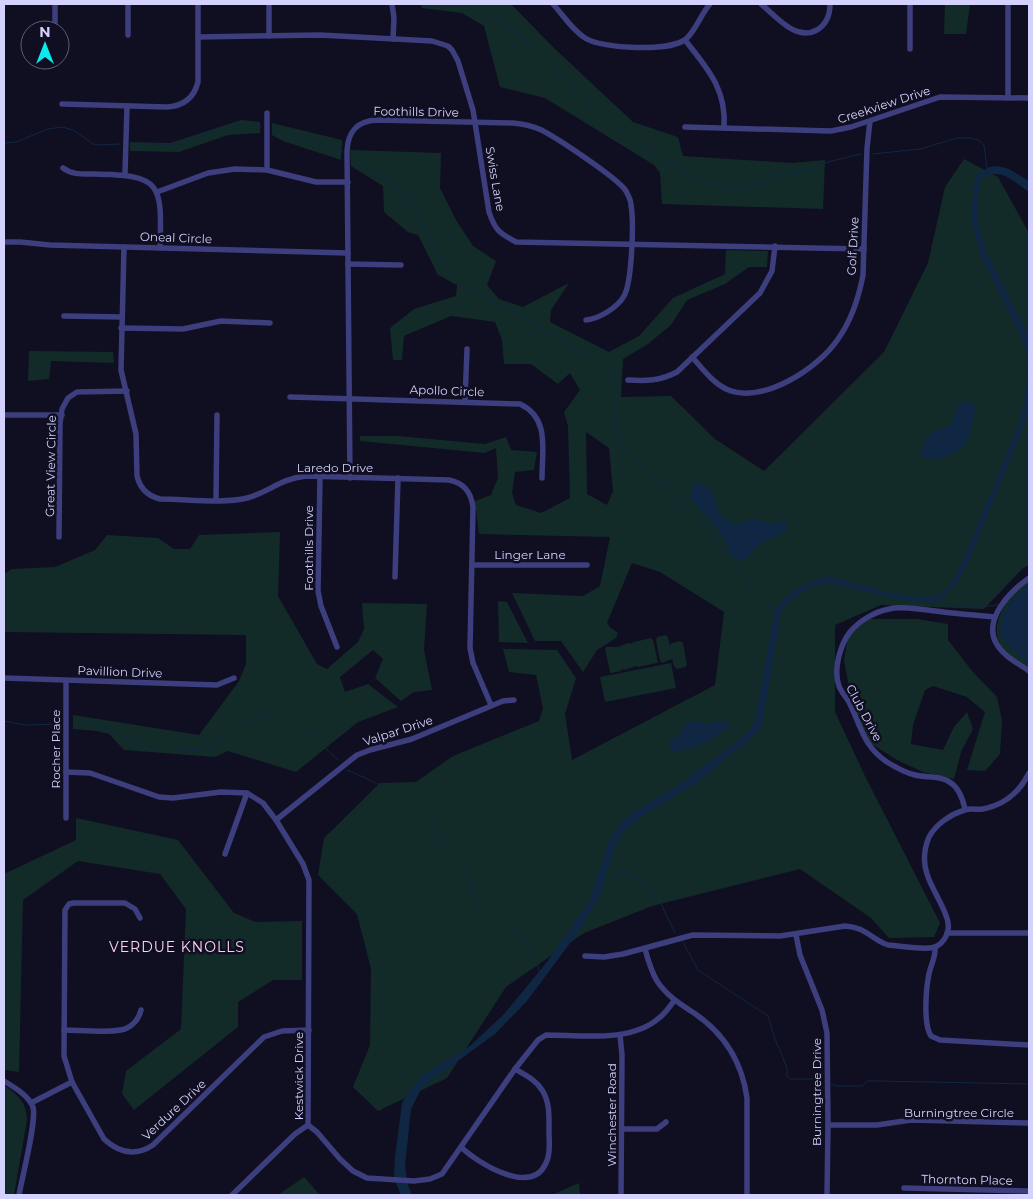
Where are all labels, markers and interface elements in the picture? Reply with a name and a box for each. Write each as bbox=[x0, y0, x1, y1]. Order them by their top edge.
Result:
north arrow bbox=[20, 20, 70, 70]
text: N bbox=[39, 23, 51, 41]
street label: Creekview Drive bbox=[836, 82, 932, 127]
street label: Foothills Drive bbox=[373, 103, 459, 120]
street label: Swiss Lane bbox=[482, 145, 509, 212]
street label: Golf Drive bbox=[843, 216, 862, 276]
street label: Oneal Circle bbox=[140, 229, 212, 246]
street label: Apollo Circle bbox=[409, 382, 485, 399]
street label: Great View Circle bbox=[42, 415, 59, 517]
street label: Laredo Drive bbox=[297, 460, 373, 475]
street label: Foothills Drive bbox=[301, 505, 316, 591]
street label: Linger Lane bbox=[494, 547, 566, 562]
street label: Pavillion Drive bbox=[77, 663, 163, 680]
street label: Club Drive bbox=[843, 682, 886, 744]
street label: Rocher Place bbox=[48, 709, 63, 789]
street label: Valpar Drive bbox=[361, 712, 435, 749]
district label: VERDUE KNOLLS bbox=[109, 938, 245, 956]
street label: Kestwick Drive bbox=[291, 1032, 306, 1120]
street label: Burningtree Drive bbox=[809, 1038, 824, 1146]
street label: Winchester Road bbox=[604, 1063, 619, 1167]
street label: Verdure Drive bbox=[138, 1076, 209, 1143]
street label: Burningtree Circle bbox=[904, 1105, 1014, 1120]
street label: Thornton Place bbox=[921, 1171, 1013, 1188]

